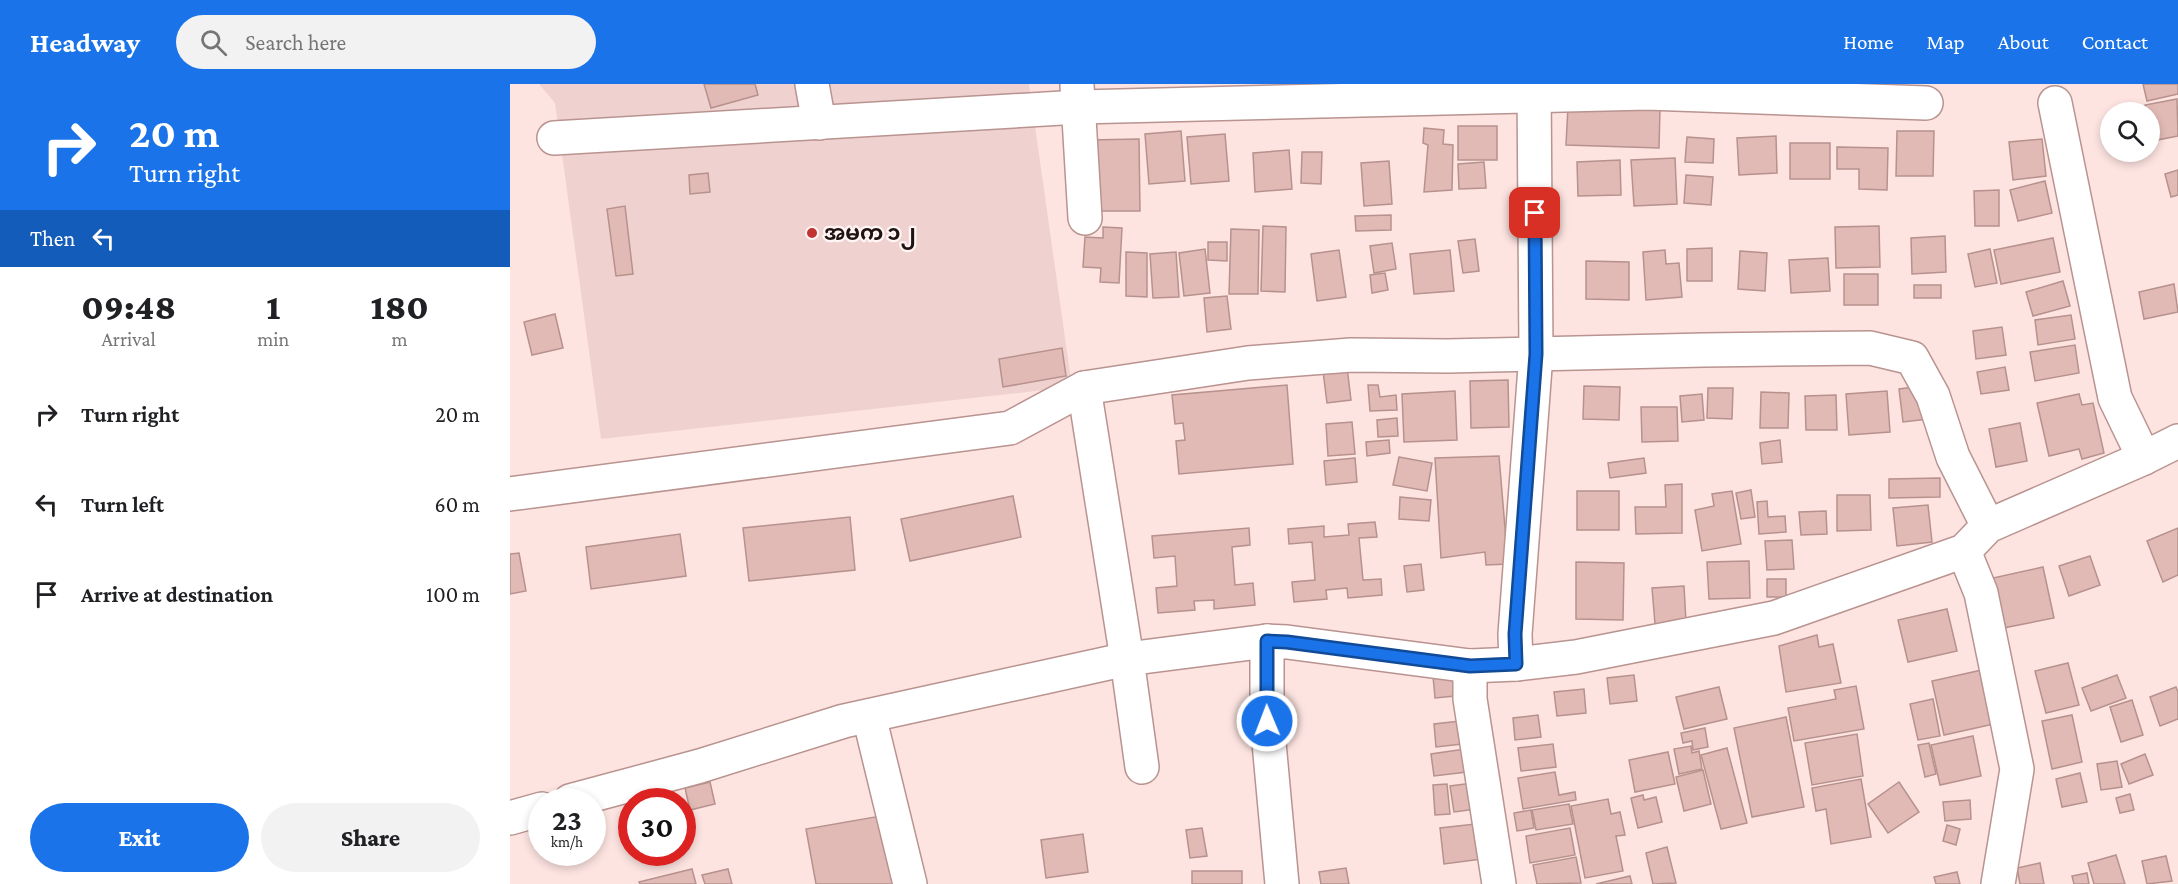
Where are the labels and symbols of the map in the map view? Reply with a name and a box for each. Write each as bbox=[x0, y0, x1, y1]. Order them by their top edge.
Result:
pin bbox=[1509, 187, 1560, 238]
place label: အမက ၁၂ bbox=[824, 221, 916, 250]
marker: အမက ၁၂ bbox=[805, 226, 819, 240]
position arrow bbox=[1235, 689, 1299, 753]
speed limit sign: 30 bbox=[618, 788, 696, 866]

